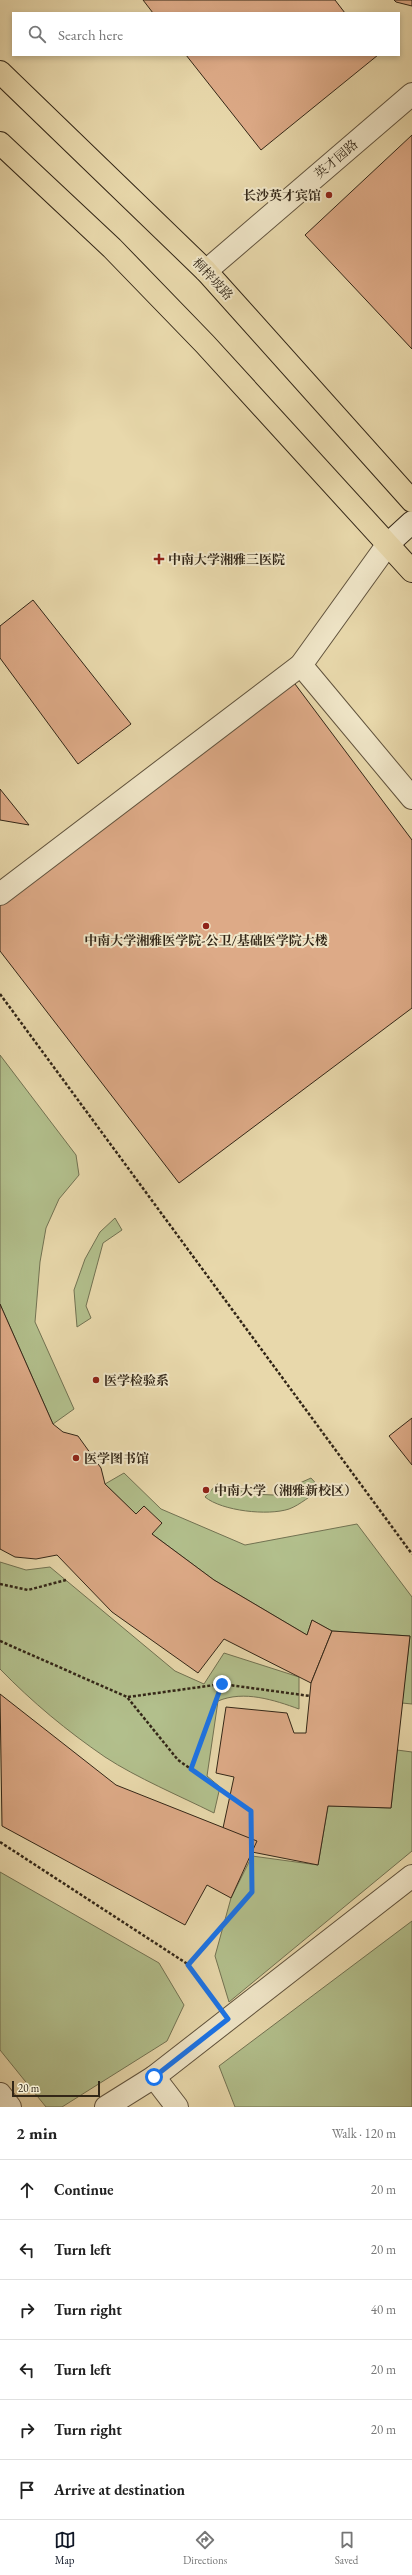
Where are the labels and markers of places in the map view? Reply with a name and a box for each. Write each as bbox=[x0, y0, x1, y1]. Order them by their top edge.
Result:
place label: 长沙英才宾馆 bbox=[243, 187, 321, 204]
marker: 长沙英才宾馆 bbox=[324, 190, 334, 200]
place label: 中南大学湘雅三医院 bbox=[168, 551, 285, 568]
marker: 中南大学湘雅三医院 bbox=[153, 553, 165, 565]
marker: 中南大学湘雅医学院-公卫/基础医学院大楼 bbox=[201, 921, 211, 931]
place label: 中南大学湘雅医学院-公卫/基础医学院大楼 bbox=[84, 932, 328, 949]
place label: 医学检验系 bbox=[104, 1372, 169, 1389]
marker: 医学检验系 bbox=[91, 1375, 101, 1385]
place label: 医学图书馆 bbox=[84, 1450, 149, 1467]
marker: 医学图书馆 bbox=[71, 1453, 81, 1463]
place label: 中南大学（湘雅新校区） bbox=[214, 1482, 357, 1499]
marker: 中南大学（湘雅新校区） bbox=[201, 1485, 211, 1495]

